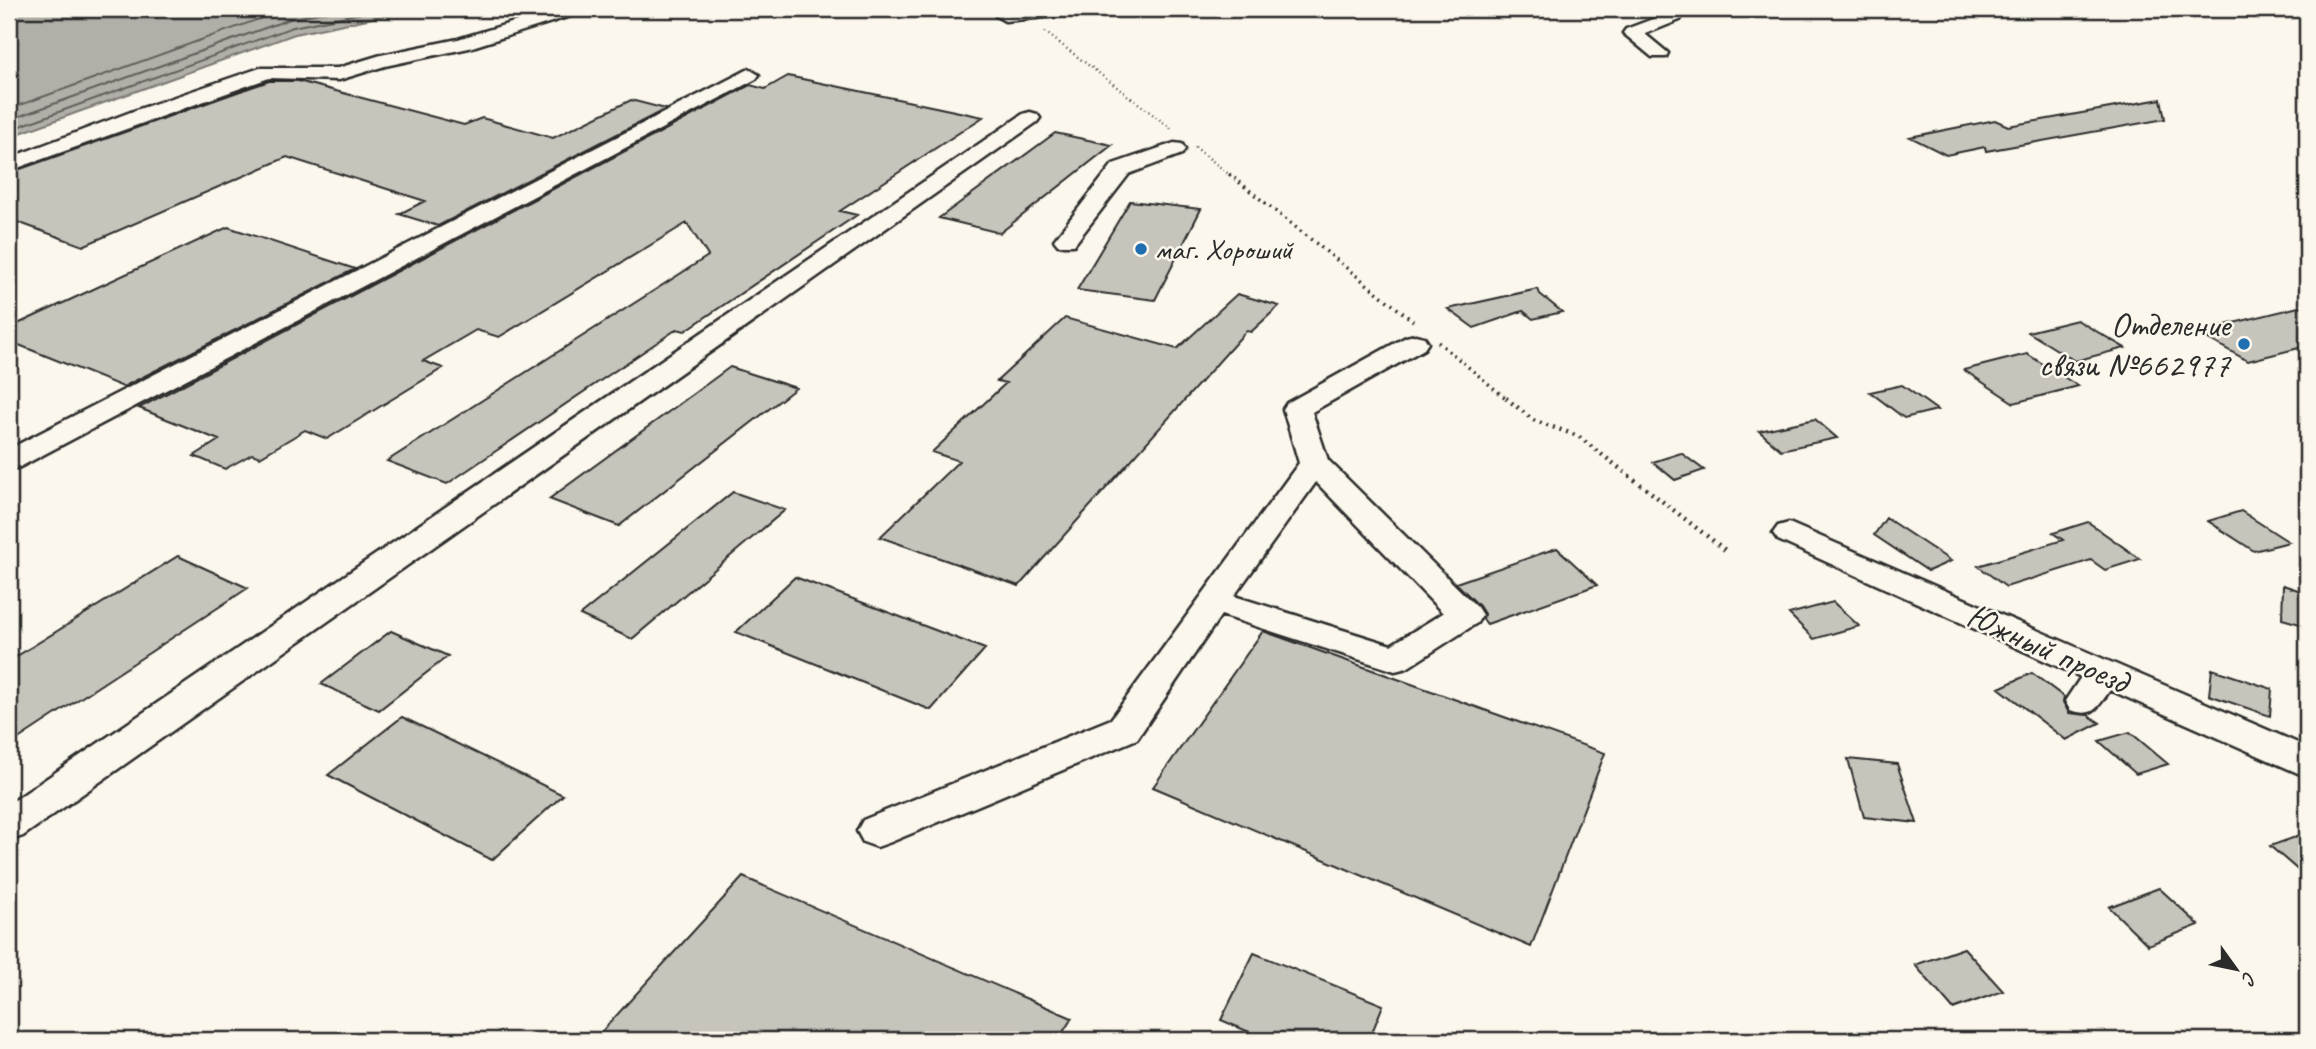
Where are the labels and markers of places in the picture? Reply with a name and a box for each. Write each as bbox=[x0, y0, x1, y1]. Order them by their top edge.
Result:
place label: маг. Хороший bbox=[1155, 230, 1294, 268]
marker: маг. Хороший bbox=[1133, 241, 1149, 257]
place label: Отделение связи №662977 bbox=[2039, 302, 2233, 387]
marker: Отделение связи №662977 bbox=[2236, 336, 2252, 352]

